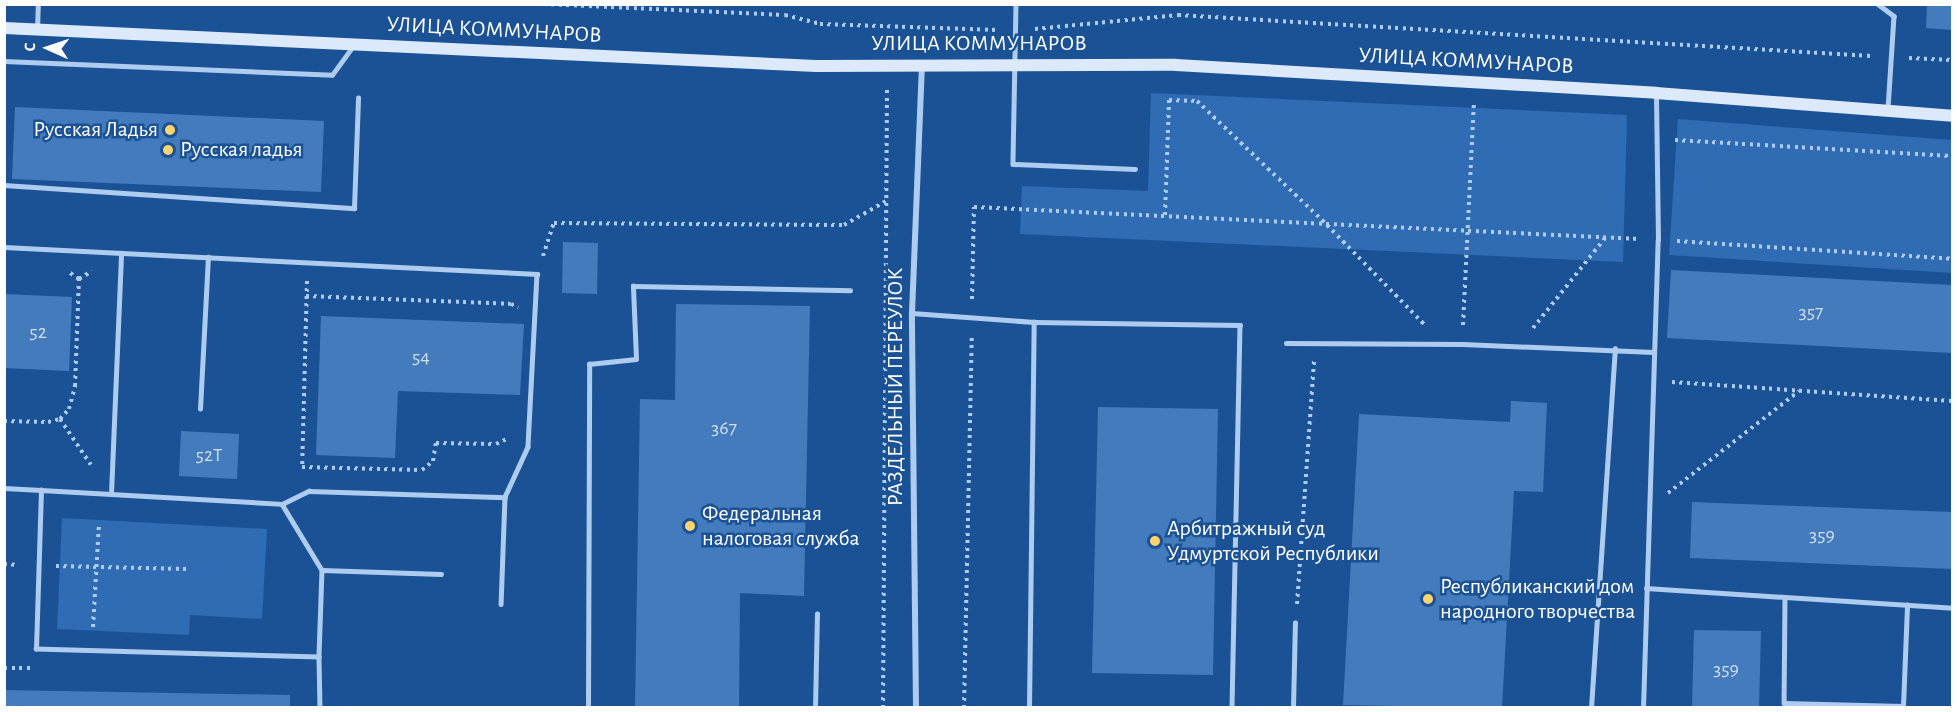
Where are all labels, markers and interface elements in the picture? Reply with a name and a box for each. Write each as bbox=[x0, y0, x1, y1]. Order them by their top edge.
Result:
street label: УЛИЦА КОММУНАРОВ bbox=[386, 11, 602, 49]
north arrow bbox=[18, 18, 78, 78]
street label: УЛИЦА КОММУНАРОВ bbox=[871, 31, 1087, 57]
text: С bbox=[22, 42, 38, 52]
street label: УЛИЦА КОММУНАРОВ bbox=[1358, 42, 1574, 80]
place label: Русская Ладья bbox=[33, 117, 158, 143]
marker: Русская Ладья bbox=[163, 123, 177, 137]
place label: Русская ладья bbox=[180, 137, 302, 163]
marker: Русская ладья bbox=[161, 143, 175, 157]
street label: РАЗДЕЛЬНЫЙ ПЕРЕУЛОК bbox=[883, 268, 909, 506]
house number: 357 bbox=[1799, 300, 1823, 324]
house number: 52 bbox=[29, 320, 47, 344]
house number: 54 bbox=[412, 345, 430, 369]
house number: 367 bbox=[711, 416, 737, 440]
house number: 52Т bbox=[196, 443, 222, 467]
place label: Федеральная налоговая служба bbox=[702, 500, 859, 552]
place label: Арбитражный суд Удмуртской Республики bbox=[1167, 515, 1379, 566]
marker: Федеральная налоговая служба bbox=[683, 519, 697, 533]
house number: 359 bbox=[1809, 523, 1835, 547]
marker: Арбитражный суд Удмуртской Республики bbox=[1148, 534, 1162, 548]
place label: Республиканский дом народного творчества bbox=[1440, 573, 1635, 624]
marker: Республиканский дом народного творчества bbox=[1421, 592, 1435, 606]
house number: 359 bbox=[1713, 657, 1739, 681]

